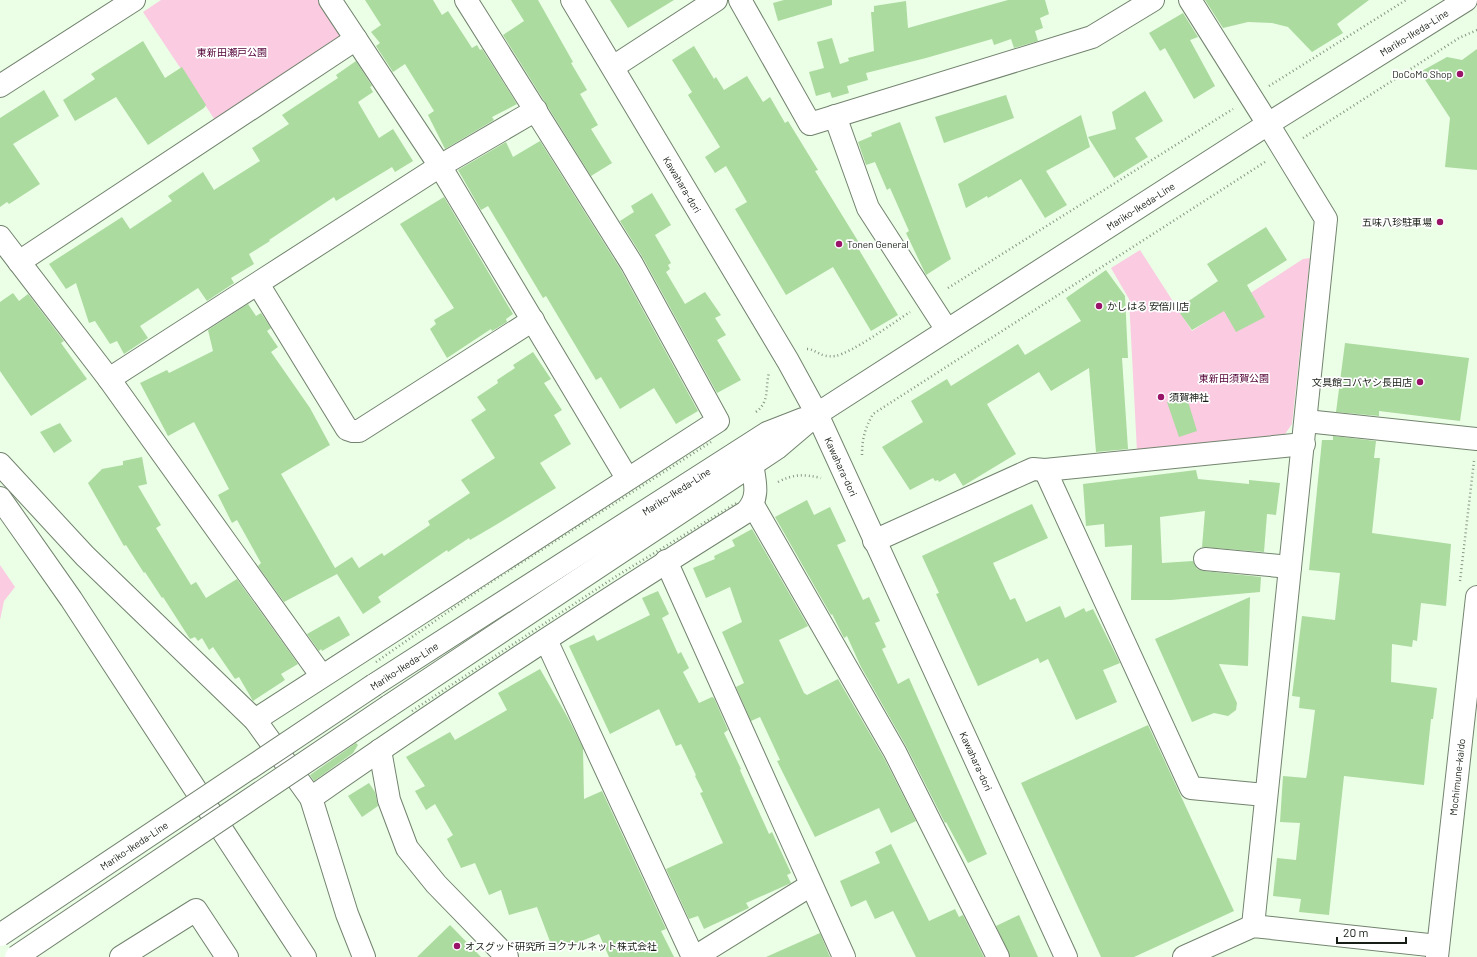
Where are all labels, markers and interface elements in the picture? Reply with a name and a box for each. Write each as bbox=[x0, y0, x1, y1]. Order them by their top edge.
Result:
street label: Mariko-Ikeda-Line bbox=[1377, 6, 1451, 59]
park label: 東新田瀬戸公園 bbox=[197, 46, 267, 58]
place label: DoCoMo Shop bbox=[1392, 68, 1452, 80]
marker: DoCoMo Shop bbox=[1455, 69, 1465, 79]
street label: Kawahara-dori bbox=[661, 154, 704, 215]
street label: Mariko-Ikeda-Line bbox=[1104, 180, 1177, 232]
place label: 五味八珍駐車場 bbox=[1362, 216, 1432, 228]
marker: 五味八珍駐車場 bbox=[1435, 217, 1445, 227]
place label: Tonen General bbox=[847, 238, 909, 250]
marker: Tonen General bbox=[834, 239, 844, 249]
place label: かしはる 安倍川店 bbox=[1107, 300, 1189, 312]
marker: かしはる 安倍川店 bbox=[1094, 301, 1104, 311]
park label: 東新田須賀公園 bbox=[1199, 372, 1269, 384]
place label: 文具館コバヤシ長田店 bbox=[1312, 376, 1412, 388]
marker: 文具館コバヤシ長田店 bbox=[1415, 377, 1425, 387]
place label: 須賀神社 bbox=[1169, 391, 1209, 403]
marker: 須賀神社 bbox=[1156, 392, 1166, 402]
street label: Kawahara-dori bbox=[822, 435, 860, 498]
street label: Mariko-Ikeda-Line bbox=[640, 465, 713, 518]
street label: Mariko-Ikeda-Line bbox=[368, 640, 440, 692]
street label: Kawahara-dori bbox=[957, 730, 995, 793]
street label: Mochimune-kaido bbox=[1447, 738, 1467, 816]
street label: Mariko-Ikeda-Line bbox=[98, 819, 170, 872]
scale bar bbox=[1337, 919, 1406, 945]
text: 20 m bbox=[1343, 925, 1369, 939]
place label: オスグッド研究所 ヨクナルネット株式会社 bbox=[465, 940, 657, 952]
marker: オスグッド研究所 ヨクナルネット株式会社 bbox=[452, 941, 462, 951]

